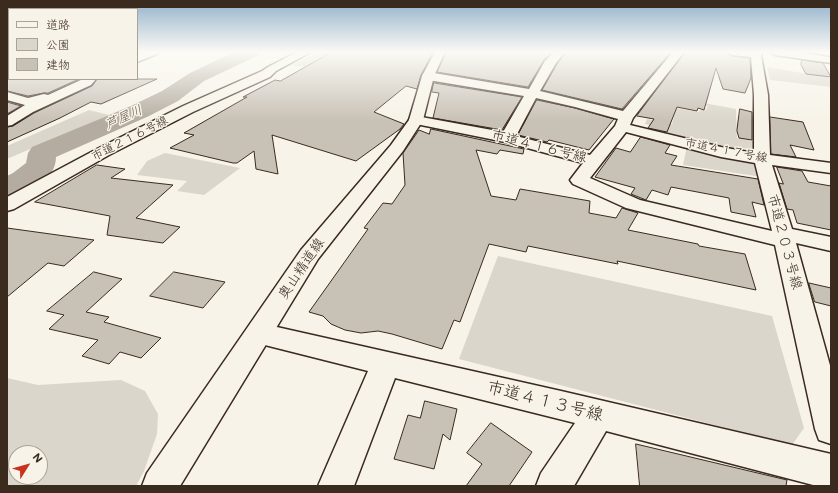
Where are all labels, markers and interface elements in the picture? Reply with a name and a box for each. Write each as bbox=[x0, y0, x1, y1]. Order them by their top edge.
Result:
legend bbox=[8, 8, 138, 80]
text: 道路 bbox=[46, 18, 70, 33]
text: 公園 bbox=[46, 38, 70, 53]
text: 建物 bbox=[46, 58, 70, 73]
water label: 芦屋川 bbox=[103, 103, 145, 133]
street label: 市道２１６号線 bbox=[89, 114, 171, 164]
street label: 市道４１６号線 bbox=[489, 127, 589, 167]
street label: 市道４１７号線 bbox=[683, 136, 769, 166]
street label: 市道２０３号線 bbox=[763, 192, 805, 292]
street label: 奥山精道線 bbox=[275, 235, 329, 303]
street label: 市道４１３号線 bbox=[485, 378, 605, 426]
north arrow bbox=[8, 445, 48, 485]
text: N bbox=[30, 451, 45, 465]

